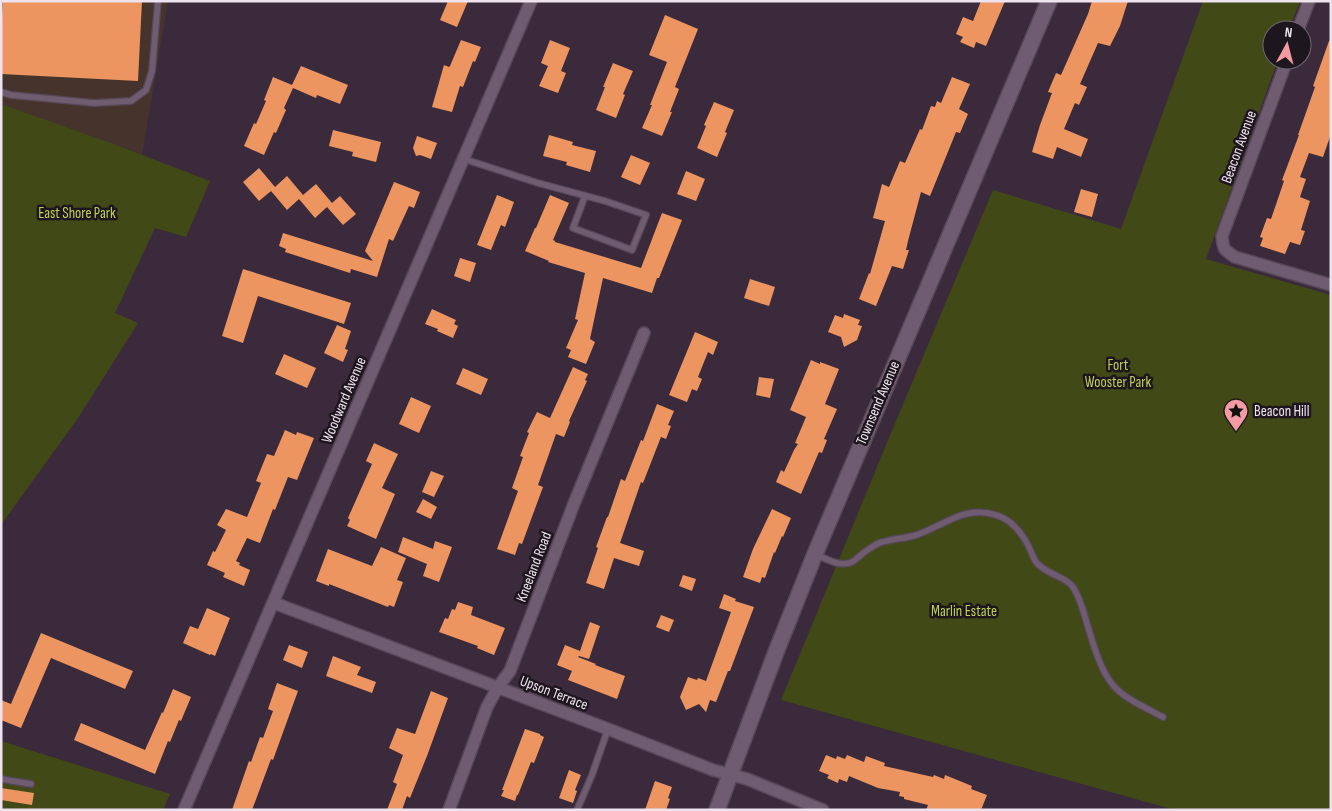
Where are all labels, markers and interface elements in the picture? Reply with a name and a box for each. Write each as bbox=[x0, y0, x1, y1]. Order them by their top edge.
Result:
north arrow bbox=[1262, 20, 1312, 70]
text: N bbox=[1284, 24, 1293, 41]
street label: Beacon Avenue bbox=[1217, 108, 1261, 186]
park label: East Shore Park bbox=[38, 204, 116, 223]
street label: Woodward Avenue bbox=[317, 354, 371, 446]
park label: Fort Wooster Park bbox=[1085, 356, 1152, 392]
street label: Townsend Avenue bbox=[852, 358, 904, 448]
place icon: Beacon Hill bbox=[1223, 398, 1249, 432]
place label: Beacon Hill bbox=[1254, 402, 1309, 421]
street label: Kneeland Road bbox=[512, 529, 556, 605]
park label: Marlin Estate bbox=[931, 602, 997, 621]
street label: Upson Terrace bbox=[517, 671, 591, 715]

